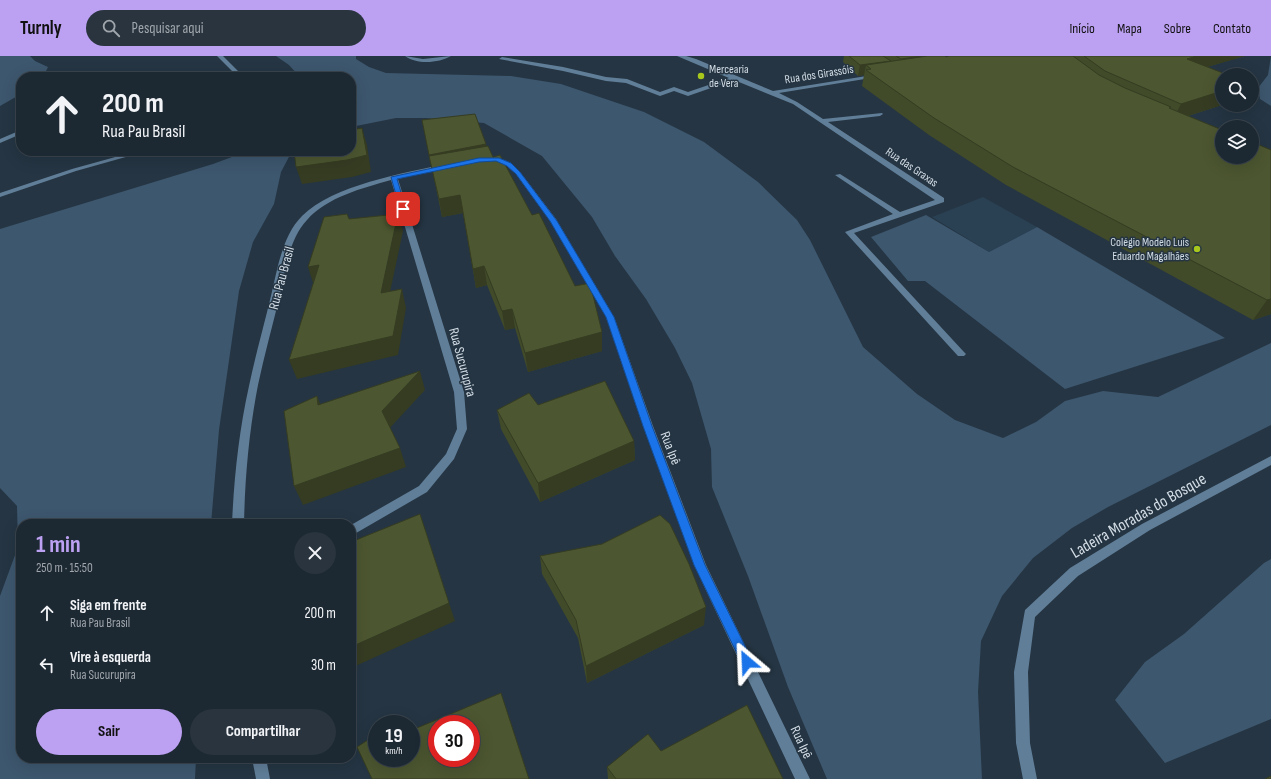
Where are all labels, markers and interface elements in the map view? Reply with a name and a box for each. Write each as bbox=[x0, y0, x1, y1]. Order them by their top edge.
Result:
search box bbox=[86, 10, 366, 46]
text: Turnly bbox=[20, 17, 62, 40]
icon: search bbox=[100, 17, 122, 39]
text: Pesquisar aqui bbox=[132, 19, 204, 38]
text: Início bbox=[1069, 20, 1095, 37]
text: Mapa bbox=[1117, 20, 1142, 37]
text: Sobre bbox=[1164, 20, 1191, 37]
text: Contato bbox=[1213, 20, 1251, 37]
place label: Mercearia de Vera bbox=[709, 62, 749, 91]
street label: Rua dos Girassóis bbox=[784, 62, 855, 87]
map controls bbox=[1215, 68, 1259, 164]
button: search bbox=[1215, 68, 1259, 112]
marker: Mercearia de Vera bbox=[696, 71, 706, 81]
text: 200 m bbox=[102, 87, 164, 120]
icon: ahead bbox=[36, 88, 88, 140]
button: layers bbox=[1215, 120, 1259, 164]
text: Rua Pau Brasil bbox=[102, 121, 185, 142]
street label: Rua das Graxas bbox=[883, 144, 941, 190]
pin bbox=[386, 192, 420, 226]
icon: arrive bbox=[392, 198, 414, 220]
place label: Colégio Modelo Luís Eduardo Magalhães bbox=[1110, 235, 1189, 264]
marker: Colégio Modelo Luís Eduardo Magalhães bbox=[1192, 244, 1202, 254]
street label: Rua Pau Brasil bbox=[265, 245, 298, 312]
street label: Rua Sucurupira bbox=[445, 326, 480, 398]
street label: Rua Ipê bbox=[656, 429, 685, 467]
street label: Ladeira Moradas do Bosque bbox=[1067, 469, 1210, 563]
text: 1 min bbox=[36, 530, 81, 559]
button: close bbox=[294, 532, 336, 574]
text: 250 m · 15:50 bbox=[36, 560, 93, 576]
text: Siga em frente bbox=[70, 596, 147, 615]
icon: ahead bbox=[36, 602, 58, 624]
text: 200 m bbox=[304, 604, 336, 623]
text: Rua Pau Brasil bbox=[70, 615, 130, 631]
position arrow bbox=[726, 641, 768, 683]
text: Vire à esquerda bbox=[70, 648, 151, 667]
icon: left bbox=[36, 654, 58, 676]
text: 30 m bbox=[311, 656, 336, 675]
text: Rua Sucurupira bbox=[70, 667, 136, 683]
button: Sair bbox=[36, 709, 182, 755]
button: Compartilhar bbox=[190, 709, 336, 755]
speed limit sign: 30 bbox=[428, 715, 480, 767]
street label: Rua Ipê bbox=[787, 723, 816, 761]
text: 19 bbox=[385, 724, 403, 748]
text: km/h bbox=[385, 745, 403, 757]

